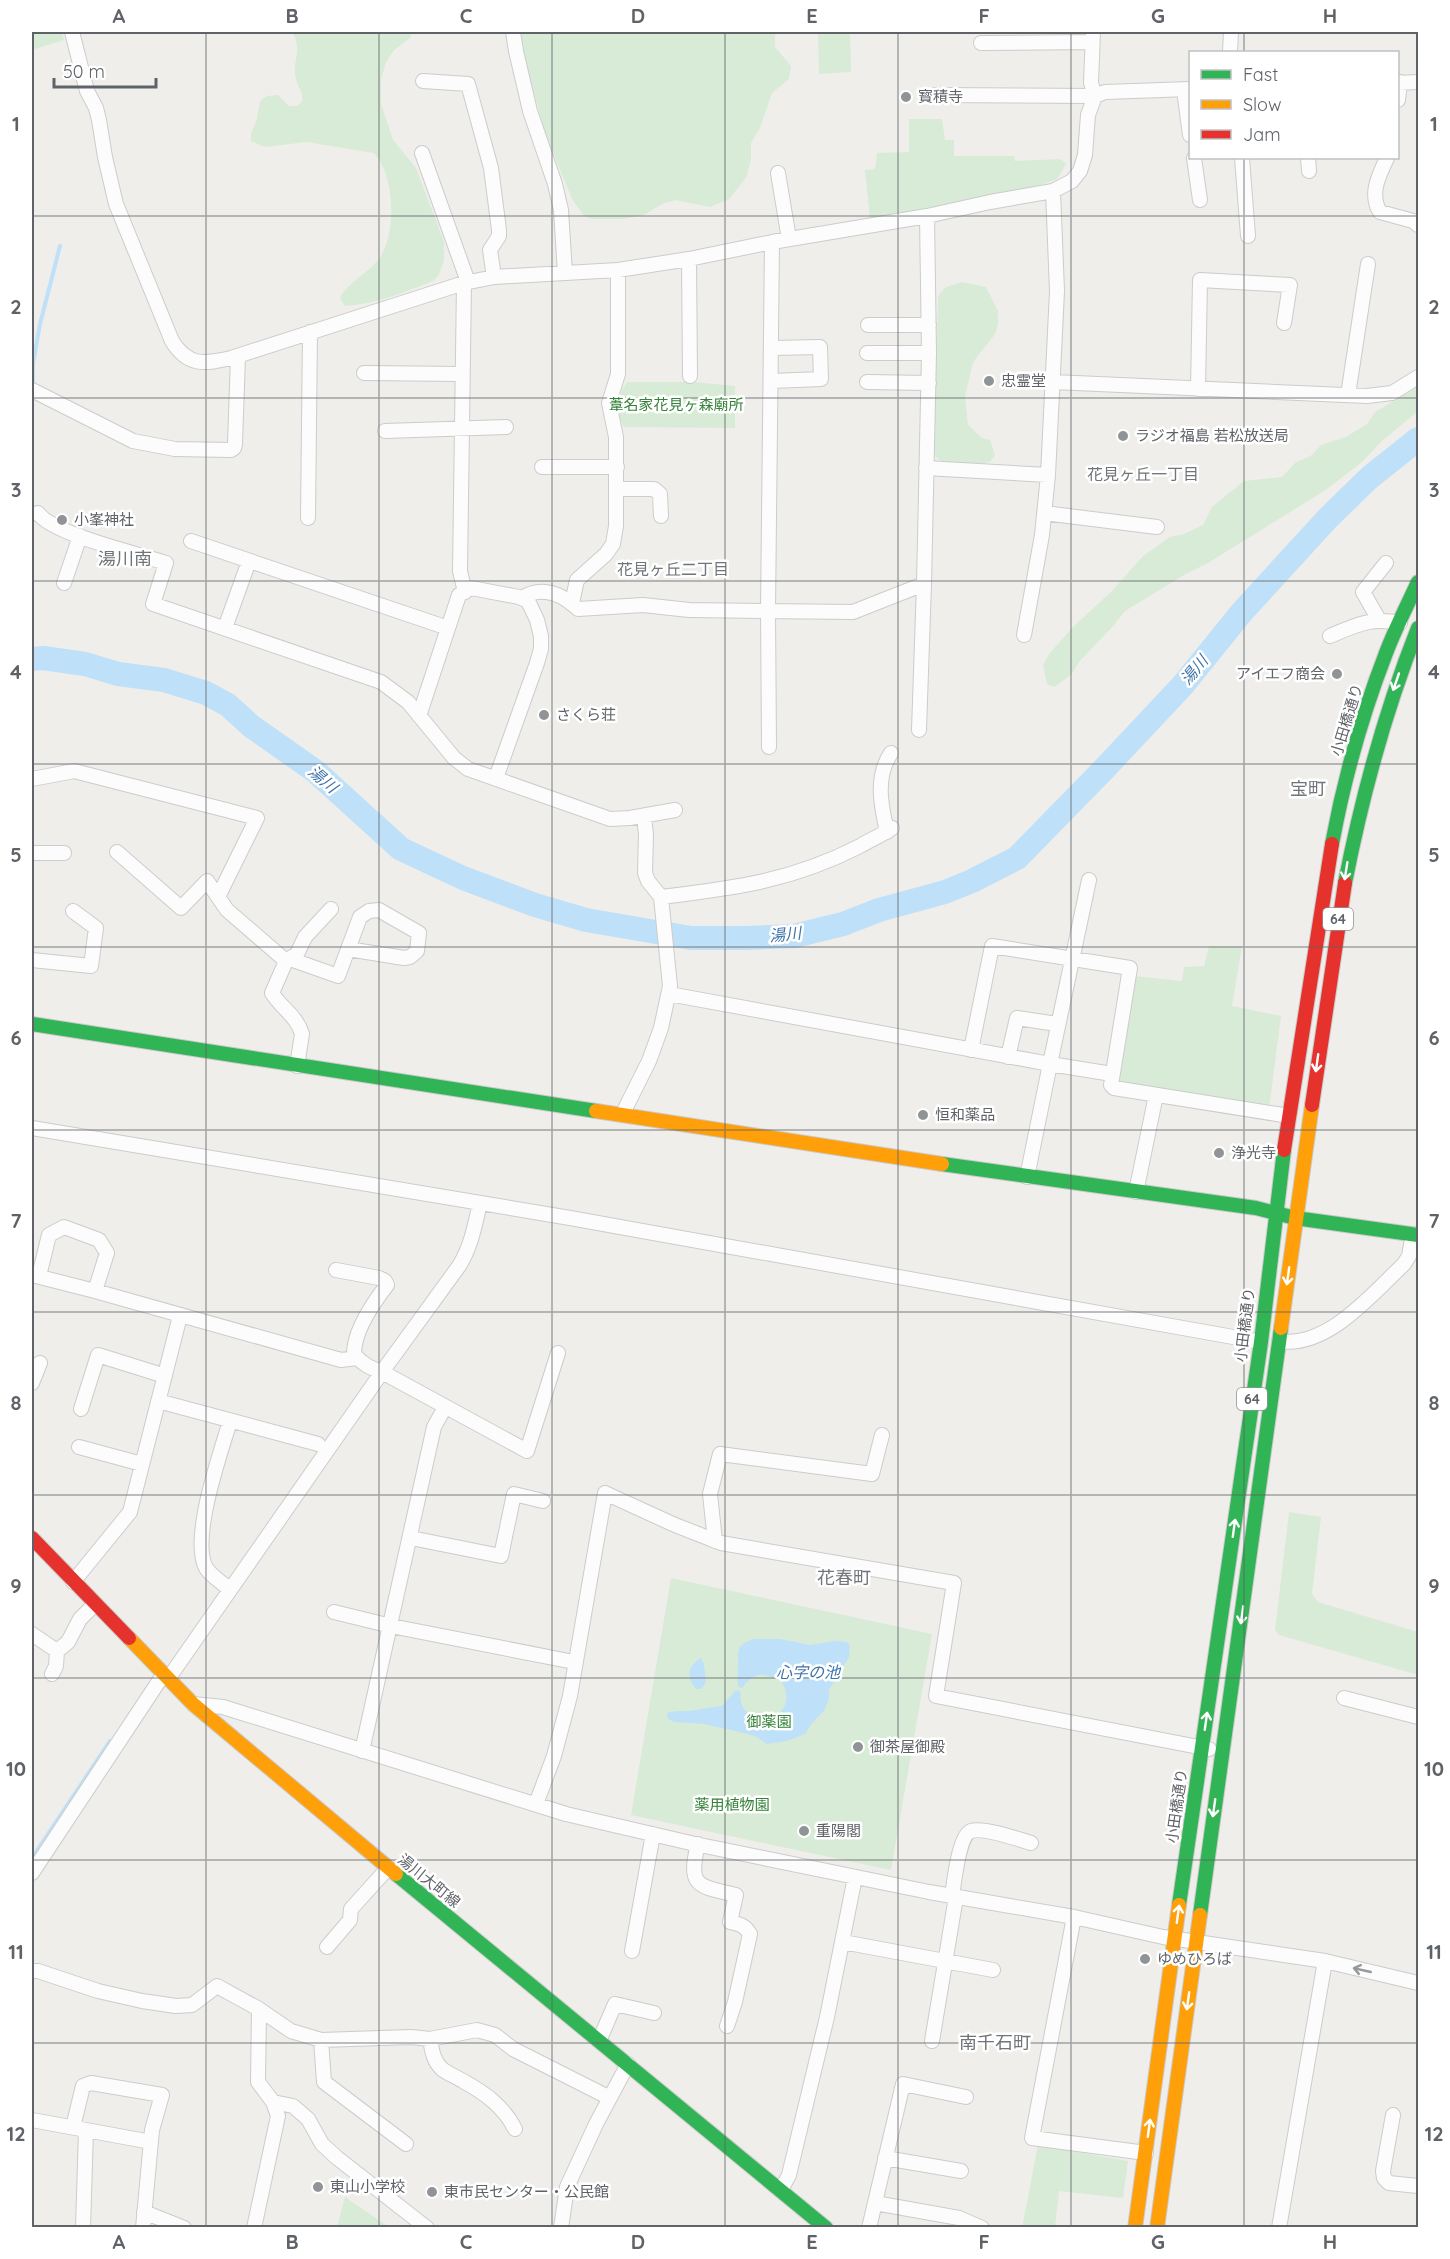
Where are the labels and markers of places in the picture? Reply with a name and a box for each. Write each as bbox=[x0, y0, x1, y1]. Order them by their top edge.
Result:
place label: 寳積寺 bbox=[918, 87, 963, 106]
marker: 寳積寺 bbox=[899, 90, 913, 104]
place label: 忠霊堂 bbox=[1001, 371, 1046, 390]
marker: 忠霊堂 bbox=[982, 374, 996, 388]
place label: ラジオ福島 若松放送局 bbox=[1135, 426, 1289, 445]
marker: ラジオ福島 若松放送局 bbox=[1116, 429, 1130, 443]
place label: 小峯神社 bbox=[74, 510, 134, 529]
marker: 小峯神社 bbox=[55, 513, 69, 527]
place label: アイエフ商会 bbox=[1236, 664, 1325, 683]
marker: アイエフ商会 bbox=[1330, 667, 1344, 681]
place label: さくら荘 bbox=[556, 705, 616, 724]
marker: さくら荘 bbox=[537, 708, 551, 722]
place label: 恒和薬品 bbox=[935, 1105, 995, 1124]
marker: 恒和薬品 bbox=[916, 1108, 930, 1122]
place label: 浄光寺 bbox=[1231, 1143, 1276, 1162]
marker: 浄光寺 bbox=[1212, 1146, 1226, 1160]
place label: 御茶屋御殿 bbox=[870, 1737, 945, 1756]
marker: 御茶屋御殿 bbox=[851, 1740, 865, 1754]
place label: 重陽閣 bbox=[816, 1821, 861, 1840]
marker: 重陽閣 bbox=[797, 1824, 811, 1838]
place label: ゆめひろば bbox=[1157, 1949, 1232, 1968]
marker: ゆめひろば bbox=[1138, 1952, 1152, 1966]
place label: 東山小学校 bbox=[330, 2177, 405, 2196]
marker: 東山小学校 bbox=[311, 2180, 325, 2194]
place label: 東市民センター・公民館 bbox=[444, 2182, 609, 2201]
marker: 東市民センター・公民館 bbox=[425, 2185, 439, 2199]

